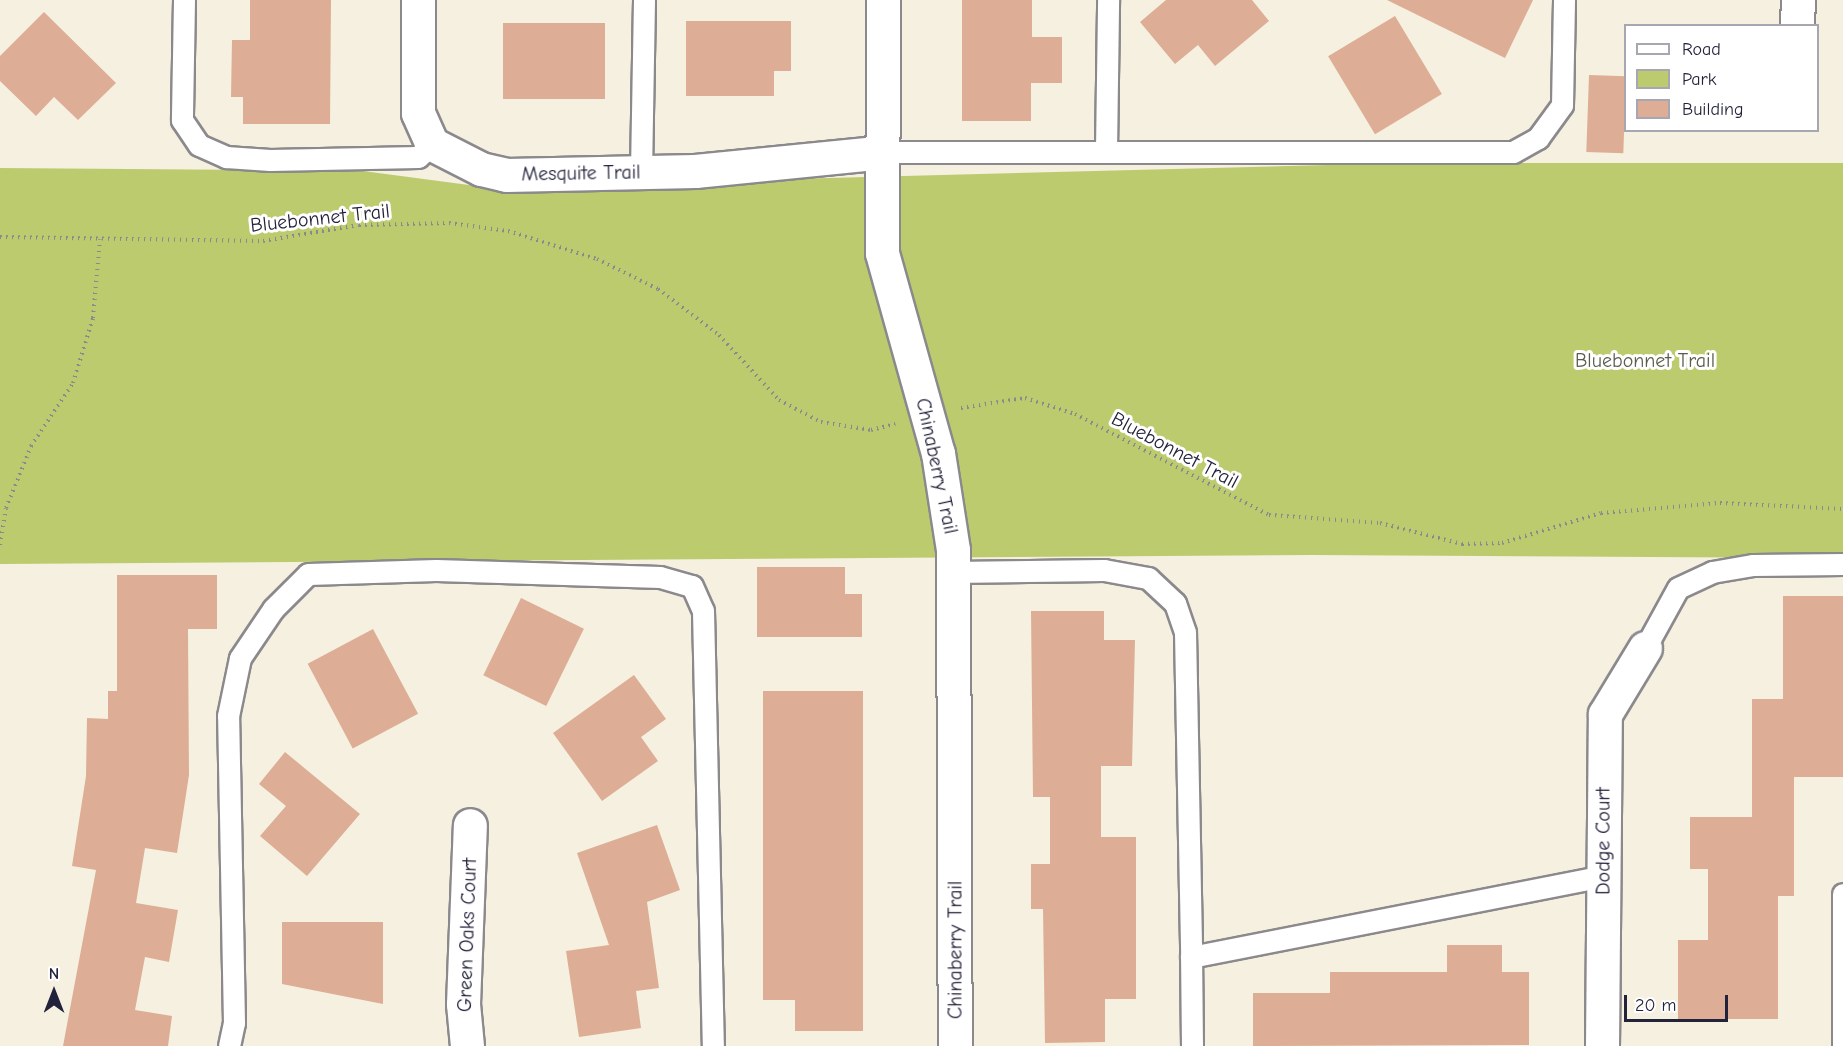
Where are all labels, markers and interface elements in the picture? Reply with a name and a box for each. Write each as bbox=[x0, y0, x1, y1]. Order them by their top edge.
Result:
legend bbox=[1624, 24, 1819, 132]
text: Road bbox=[1682, 39, 1721, 60]
text: Park bbox=[1682, 69, 1716, 90]
text: Building bbox=[1682, 99, 1744, 120]
street label: Mesquite Trail bbox=[521, 160, 641, 186]
street label: Bluebonnet Trail bbox=[249, 199, 391, 237]
park label: Bluebonnet Trail bbox=[1575, 348, 1715, 372]
street label: Chinaberry Trail bbox=[911, 396, 963, 536]
street label: Bluebonnet Trail bbox=[1108, 407, 1242, 493]
street label: Dodge Court bbox=[1591, 787, 1615, 895]
street label: Green Oaks Court bbox=[452, 857, 482, 1013]
street label: Chinaberry Trail bbox=[943, 881, 967, 1019]
north arrow bbox=[24, 962, 84, 1022]
text: N bbox=[49, 965, 59, 983]
scale bar bbox=[1627, 983, 1730, 1021]
text: 20 m bbox=[1635, 995, 1676, 1016]

